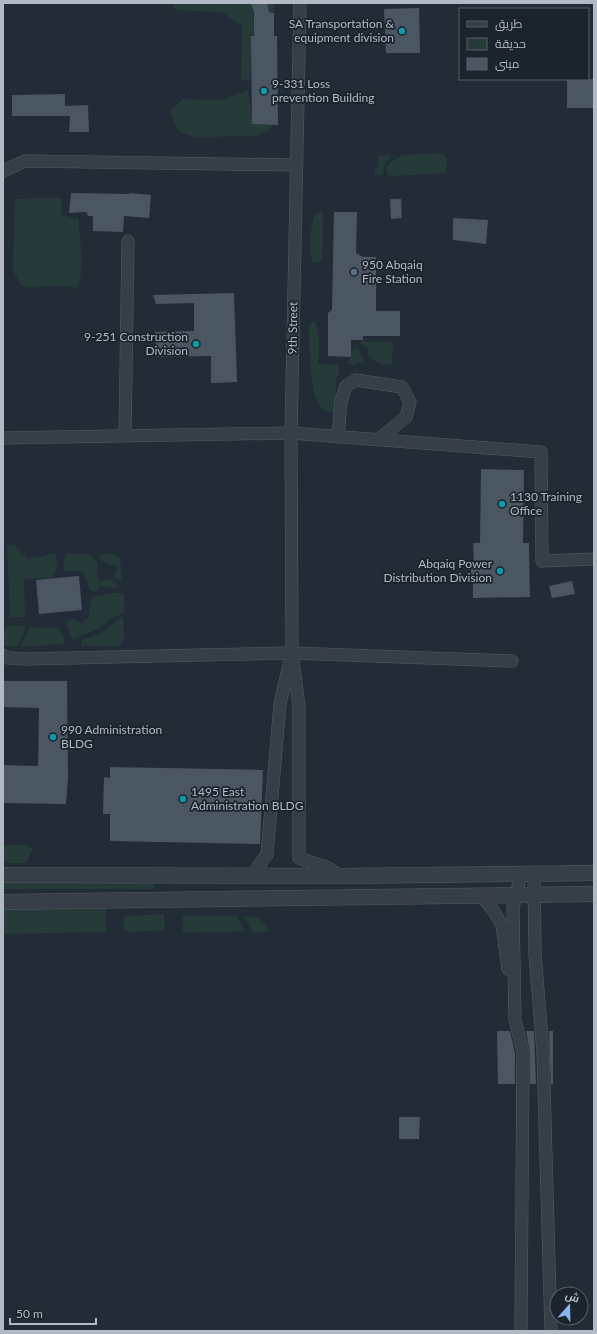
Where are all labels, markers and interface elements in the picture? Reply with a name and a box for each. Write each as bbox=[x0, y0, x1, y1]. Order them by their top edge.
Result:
legend bbox=[459, 8, 589, 80]
place label: SA Transportation & equipment division bbox=[289, 16, 394, 45]
text: طريق bbox=[495, 16, 523, 31]
marker: SA Transportation & equipment division bbox=[397, 26, 407, 36]
text: حديقة bbox=[495, 36, 526, 51]
text: مبنى bbox=[495, 56, 520, 71]
place label: 9-331 Loss prevention Building bbox=[272, 76, 375, 105]
marker: 9-331 Loss prevention Building bbox=[259, 86, 269, 96]
place label: 950 Abqaiq Fire Station bbox=[362, 257, 423, 286]
marker: 950 Abqaiq Fire Station bbox=[349, 267, 359, 277]
street label: 9th Street bbox=[285, 301, 300, 354]
place label: 9-251 Construction Division bbox=[84, 329, 188, 358]
marker: 9-251 Construction Division bbox=[191, 339, 201, 349]
place label: 1130 Training Office bbox=[510, 489, 582, 518]
marker: 1130 Training Office bbox=[497, 499, 507, 509]
place label: Abqaiq Power Distribution Division bbox=[383, 556, 493, 585]
marker: Abqaiq Power Distribution Division bbox=[495, 566, 505, 576]
place label: 990 Administration BLDG bbox=[61, 722, 162, 751]
marker: 990 Administration BLDG bbox=[48, 732, 58, 742]
place label: 1495 East Administration BLDG bbox=[191, 784, 304, 813]
marker: 1495 East Administration BLDG bbox=[178, 794, 188, 804]
north arrow bbox=[549, 1286, 589, 1326]
text: ش bbox=[563, 1288, 581, 1306]
scale bar bbox=[10, 1300, 96, 1326]
text: 50 m bbox=[16, 1306, 43, 1321]

